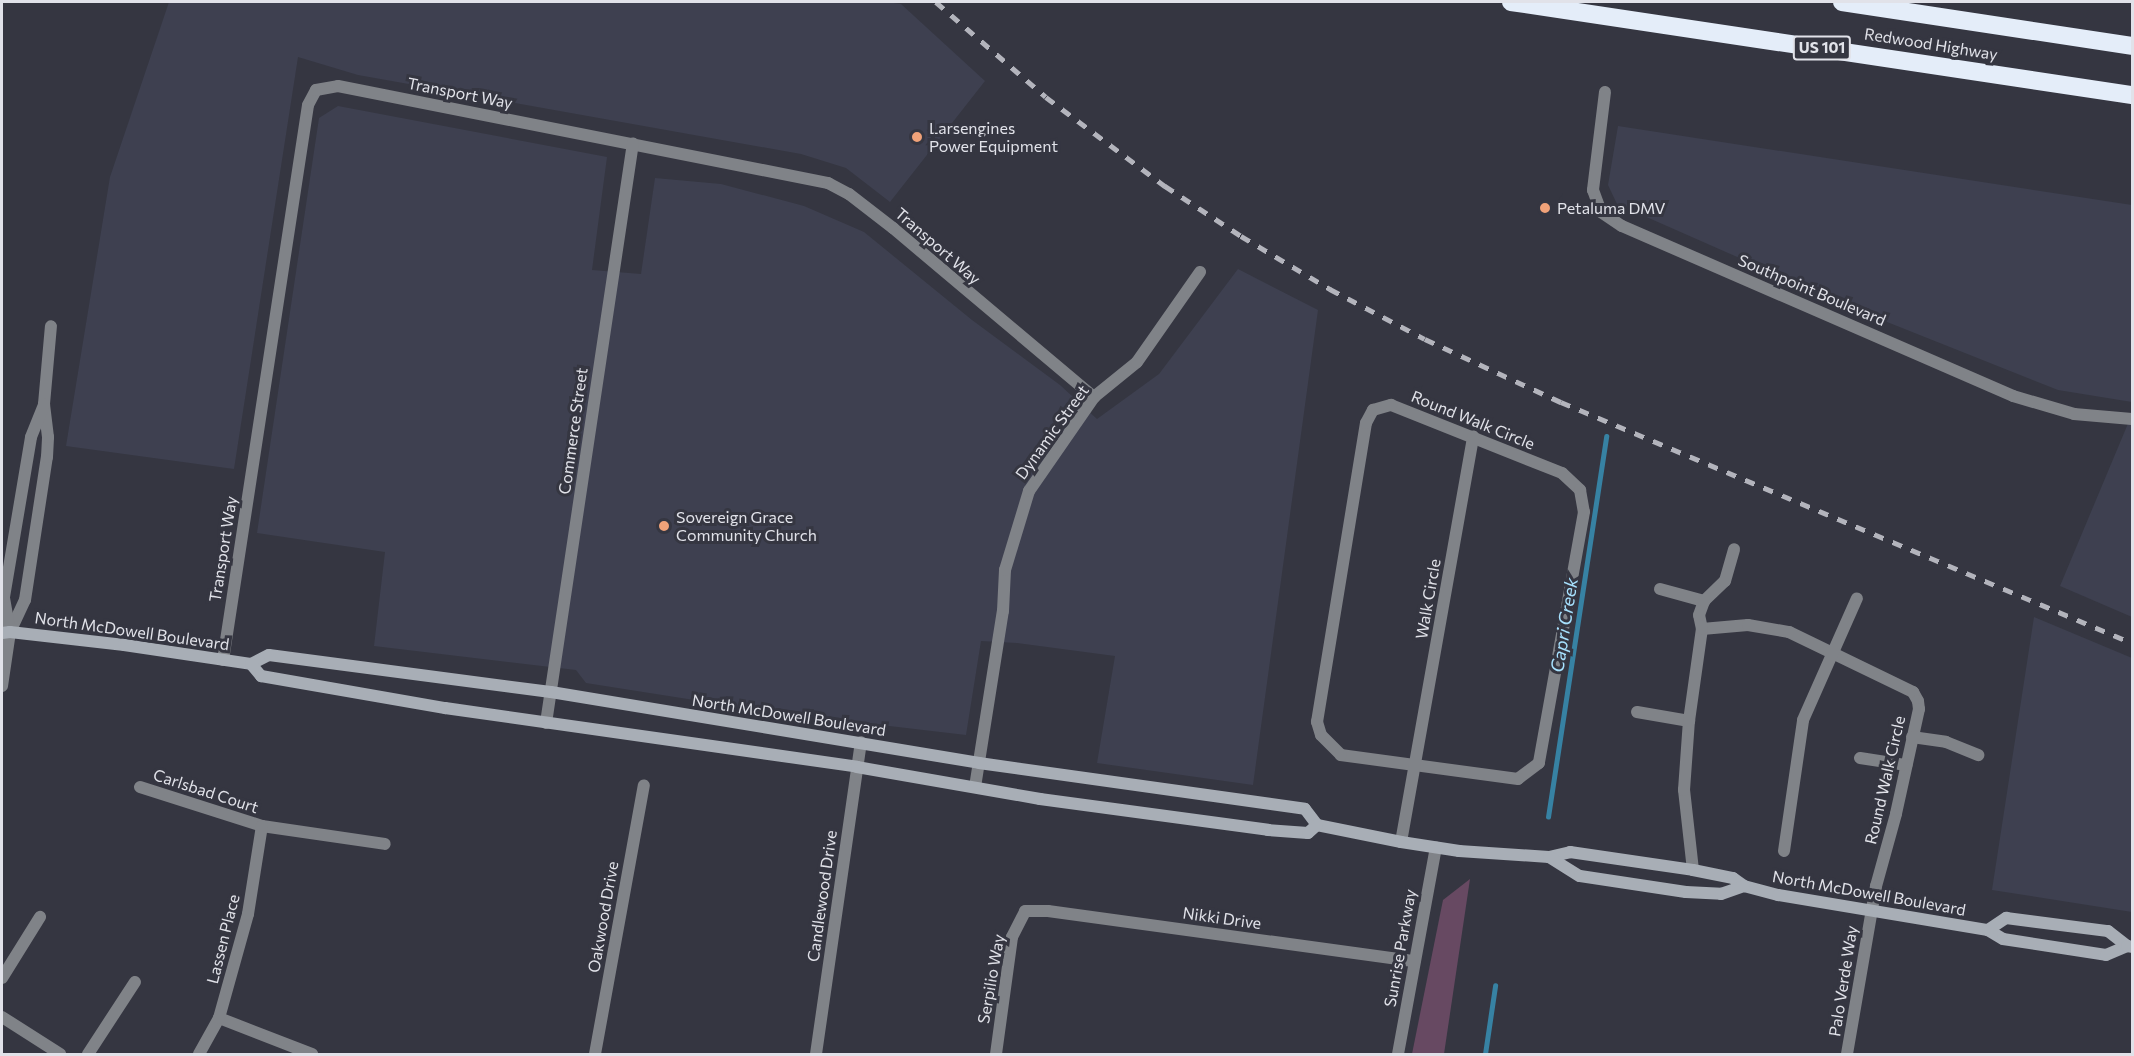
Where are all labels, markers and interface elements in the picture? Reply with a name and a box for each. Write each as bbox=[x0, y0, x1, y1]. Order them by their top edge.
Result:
street label: Redwood Highway bbox=[1863, 24, 1999, 64]
road number: US 101 bbox=[1792, 36, 1852, 60]
street label: Transport Way bbox=[406, 73, 514, 113]
place label: Larsengines Power Equipment bbox=[929, 118, 1058, 156]
marker: Larsengines Power Equipment bbox=[910, 130, 924, 144]
place label: Petaluma DMV bbox=[1557, 198, 1666, 218]
marker: Petaluma DMV bbox=[1538, 201, 1552, 215]
street label: Transport Way bbox=[891, 204, 985, 288]
street label: Southpoint Boulevard bbox=[1735, 250, 1889, 330]
street label: Commerce Street bbox=[555, 366, 591, 496]
street label: Dynamic Street bbox=[1011, 381, 1093, 483]
street label: Round Walk Circle bbox=[1408, 386, 1538, 454]
street label: Transport Way bbox=[205, 495, 241, 603]
place label: Sovereign Grace Community Church bbox=[676, 507, 817, 545]
marker: Sovereign Grace Community Church bbox=[657, 519, 671, 533]
street label: Walk Circle bbox=[1411, 557, 1445, 641]
water label: Capri Creek bbox=[1546, 576, 1582, 674]
street label: North McDowell Boulevard bbox=[34, 608, 230, 654]
street label: North McDowell Boulevard bbox=[691, 690, 887, 740]
street label: Round Walk Circle bbox=[1861, 714, 1909, 846]
street label: Carlsbad Court bbox=[151, 765, 261, 817]
street label: Candlewood Drive bbox=[803, 829, 841, 963]
street label: Oakwood Drive bbox=[584, 860, 622, 974]
street label: North McDowell Boulevard bbox=[1771, 867, 1967, 919]
street label: Sunrise Parkway bbox=[1380, 888, 1420, 1008]
street label: Lassen Place bbox=[203, 892, 243, 986]
street label: Nikki Drive bbox=[1181, 903, 1263, 933]
street label: Palo Verde Way bbox=[1825, 924, 1861, 1038]
street label: Serpilio Way bbox=[974, 933, 1008, 1025]

